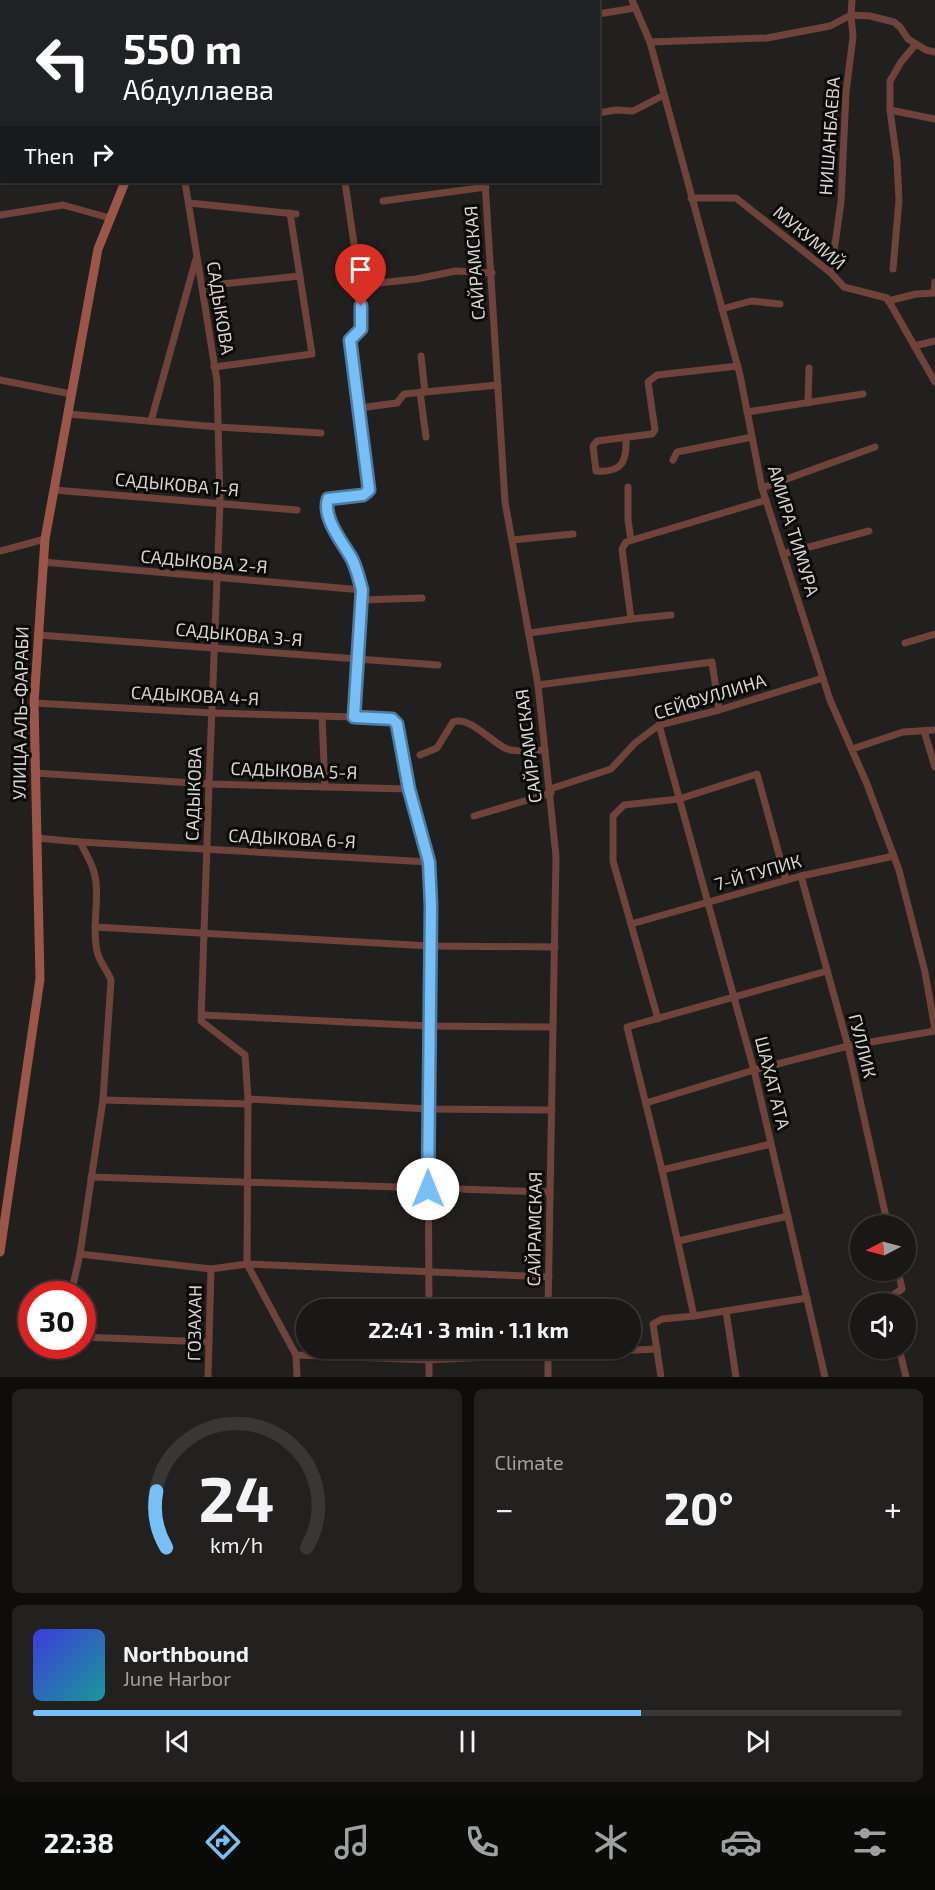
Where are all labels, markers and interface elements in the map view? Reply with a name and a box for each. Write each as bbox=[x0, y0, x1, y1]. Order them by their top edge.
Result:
text: 550 m bbox=[123, 22, 242, 72]
icon: left bbox=[24, 24, 102, 102]
text: Абдуллаева bbox=[123, 73, 274, 105]
street label: НИШАНБАЕВА bbox=[814, 75, 844, 196]
icon: right bbox=[86, 138, 119, 171]
text: Then bbox=[24, 142, 74, 168]
street label: МУКУМИЙ bbox=[769, 201, 850, 274]
street label: САЙРАМСКАЯ bbox=[459, 205, 489, 321]
pin bbox=[335, 244, 386, 306]
icon: arrive bbox=[344, 253, 377, 286]
street label: САДЫКОВА bbox=[203, 260, 239, 357]
street label: АМИРА ТИМУРА bbox=[764, 463, 825, 600]
street label: САДЫКОВА 1-Я bbox=[114, 468, 240, 500]
street label: САДЫКОВА 2-Я bbox=[140, 544, 269, 578]
street label: САДЫКОВА 3-Я bbox=[175, 617, 303, 651]
street label: УЛИЦА АЛЬ-ФАРАБИ bbox=[7, 626, 33, 800]
street label: СЕЙФУЛЛИНА bbox=[651, 668, 769, 724]
street label: САДЫКОВА 4-Я bbox=[130, 681, 260, 709]
street label: САЙРАМСКАЯ bbox=[510, 688, 546, 804]
street label: САДЫКОВА bbox=[180, 746, 206, 841]
street label: САДЫКОВА 5-Я bbox=[230, 757, 358, 783]
street label: САДЫКОВА 6-Я bbox=[228, 824, 356, 852]
street label: 7-Й ТУПИК bbox=[712, 849, 804, 895]
street label: ГУЛЛИК bbox=[844, 1011, 882, 1080]
street label: ШАХАТ АТА bbox=[751, 1034, 795, 1132]
position arrow bbox=[396, 1157, 460, 1221]
street label: САЙРАМСКАЯ bbox=[522, 1171, 546, 1287]
north arrow bbox=[850, 1215, 916, 1281]
map controls bbox=[850, 1215, 916, 1359]
speed limit sign: 30 bbox=[18, 1281, 96, 1359]
street label: ГОЗАХАН bbox=[182, 1285, 206, 1361]
button: sound bbox=[850, 1293, 916, 1359]
text: 22:41 · 3 min · 1.1 km bbox=[368, 1316, 569, 1342]
text: Climate bbox=[495, 1450, 564, 1474]
text: 24 bbox=[199, 1460, 275, 1535]
text: 20° bbox=[664, 1480, 734, 1534]
text: − bbox=[495, 1488, 514, 1528]
text: + bbox=[884, 1488, 902, 1528]
text: km/h bbox=[210, 1532, 263, 1557]
text: Northbound bbox=[123, 1640, 249, 1666]
text: June Harbor bbox=[123, 1666, 231, 1690]
icon: previous bbox=[161, 1725, 194, 1758]
icon: pause bbox=[451, 1725, 484, 1758]
icon: next bbox=[741, 1725, 774, 1758]
icon: directions bbox=[202, 1821, 244, 1863]
icon: music bbox=[331, 1821, 373, 1863]
icon: phone bbox=[461, 1821, 503, 1863]
icon: climate bbox=[590, 1821, 632, 1863]
icon: car bbox=[720, 1821, 762, 1863]
icon: filters bbox=[849, 1821, 891, 1863]
text: 22:38 bbox=[44, 1826, 114, 1858]

